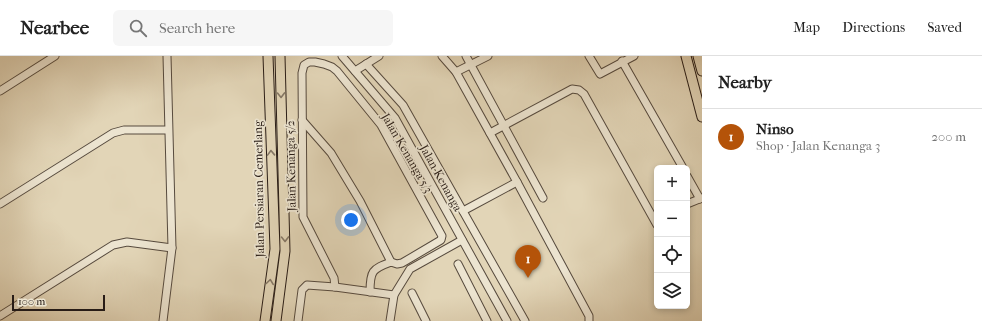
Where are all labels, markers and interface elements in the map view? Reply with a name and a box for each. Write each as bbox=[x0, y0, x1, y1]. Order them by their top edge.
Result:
search box bbox=[113, 10, 393, 46]
text: Nearbee bbox=[20, 17, 89, 39]
icon: search bbox=[127, 17, 149, 39]
text: Search here bbox=[159, 19, 235, 37]
text: Map bbox=[793, 19, 820, 36]
text: Directions bbox=[842, 19, 905, 36]
text: Saved bbox=[927, 19, 962, 36]
text: Nearby bbox=[718, 72, 772, 92]
one-way arrow bbox=[277, 92, 285, 98]
street label: Jalan Kenanga 5/3 bbox=[378, 110, 436, 195]
street label: Jalan Persiaran Cemerlang bbox=[251, 120, 267, 259]
street label: Jalan Kenanga 5/2 bbox=[283, 120, 299, 213]
text: Ninso bbox=[756, 120, 794, 138]
text: 1 bbox=[729, 129, 733, 144]
text: 200 m bbox=[931, 129, 966, 144]
text: Shop · Jalan Kenanga 3 bbox=[756, 138, 880, 153]
street label: Jalan Kenanga bbox=[416, 141, 465, 214]
one-way arrow bbox=[267, 150, 276, 156]
map controls bbox=[654, 165, 690, 309]
button: + bbox=[654, 165, 690, 201]
button: − bbox=[654, 201, 690, 237]
your location bbox=[341, 210, 361, 230]
one-way arrow bbox=[281, 236, 289, 242]
button: locate bbox=[654, 237, 690, 273]
pin: 1 bbox=[515, 245, 541, 278]
button: layers bbox=[654, 273, 690, 309]
one-way arrow bbox=[265, 279, 274, 285]
scale bar bbox=[12, 293, 105, 312]
text: 100 m bbox=[18, 295, 46, 308]

